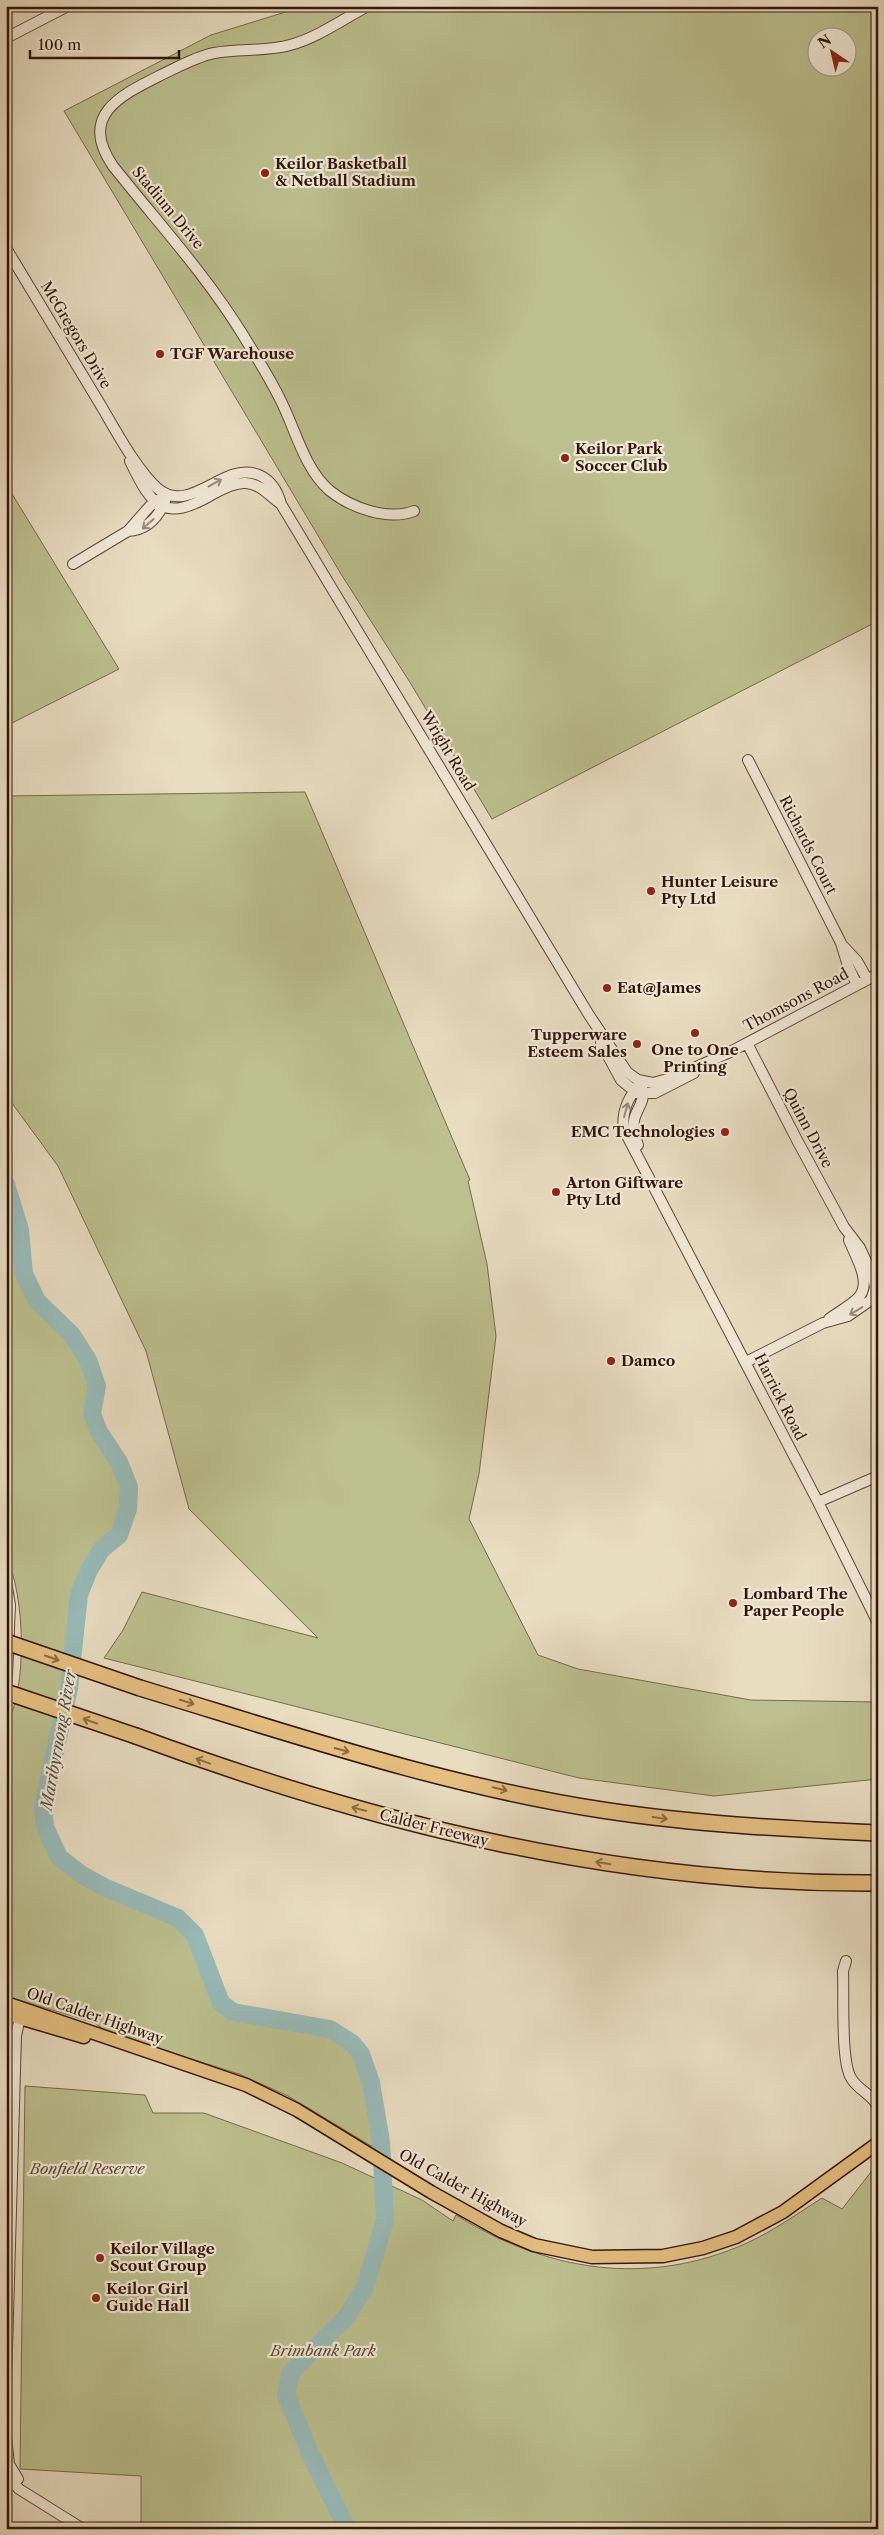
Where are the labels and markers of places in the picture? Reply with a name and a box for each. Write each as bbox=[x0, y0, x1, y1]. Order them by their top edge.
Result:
place label: Keilor Basketball & Netball Stadium bbox=[275, 154, 416, 190]
marker: Keilor Basketball & Netball Stadium bbox=[259, 167, 271, 179]
place label: TGF Warehouse bbox=[170, 344, 294, 363]
marker: TGF Warehouse bbox=[154, 348, 166, 360]
place label: Keilor Park Soccer Club bbox=[575, 439, 668, 475]
marker: Keilor Park Soccer Club bbox=[559, 452, 571, 464]
place label: Hunter Leisure Pty Ltd bbox=[661, 872, 778, 908]
marker: Hunter Leisure Pty Ltd bbox=[645, 885, 657, 897]
place label: Eat@James bbox=[617, 978, 701, 997]
marker: Eat@James bbox=[601, 982, 613, 994]
place label: Tupperware Esteem Sales bbox=[527, 1025, 627, 1061]
marker: One to One Printing bbox=[689, 1027, 701, 1039]
marker: Tupperware Esteem Sales bbox=[631, 1038, 643, 1050]
place label: One to One Printing bbox=[651, 1040, 739, 1076]
place label: EMC Technologies bbox=[571, 1122, 715, 1141]
marker: EMC Technologies bbox=[719, 1126, 731, 1138]
place label: Arton Giftware Pty Ltd bbox=[565, 1173, 683, 1209]
marker: Arton Giftware Pty Ltd bbox=[550, 1186, 562, 1198]
place label: Damco bbox=[621, 1351, 675, 1370]
marker: Damco bbox=[605, 1355, 617, 1367]
place label: Lombard The Paper People bbox=[743, 1584, 848, 1620]
marker: Lombard The Paper People bbox=[727, 1597, 739, 1609]
place label: Keilor Village Scout Group bbox=[110, 2239, 215, 2275]
marker: Keilor Village Scout Group bbox=[94, 2252, 106, 2264]
place label: Keilor Girl Guide Hall bbox=[106, 2279, 190, 2315]
marker: Keilor Girl Guide Hall bbox=[90, 2292, 102, 2304]

